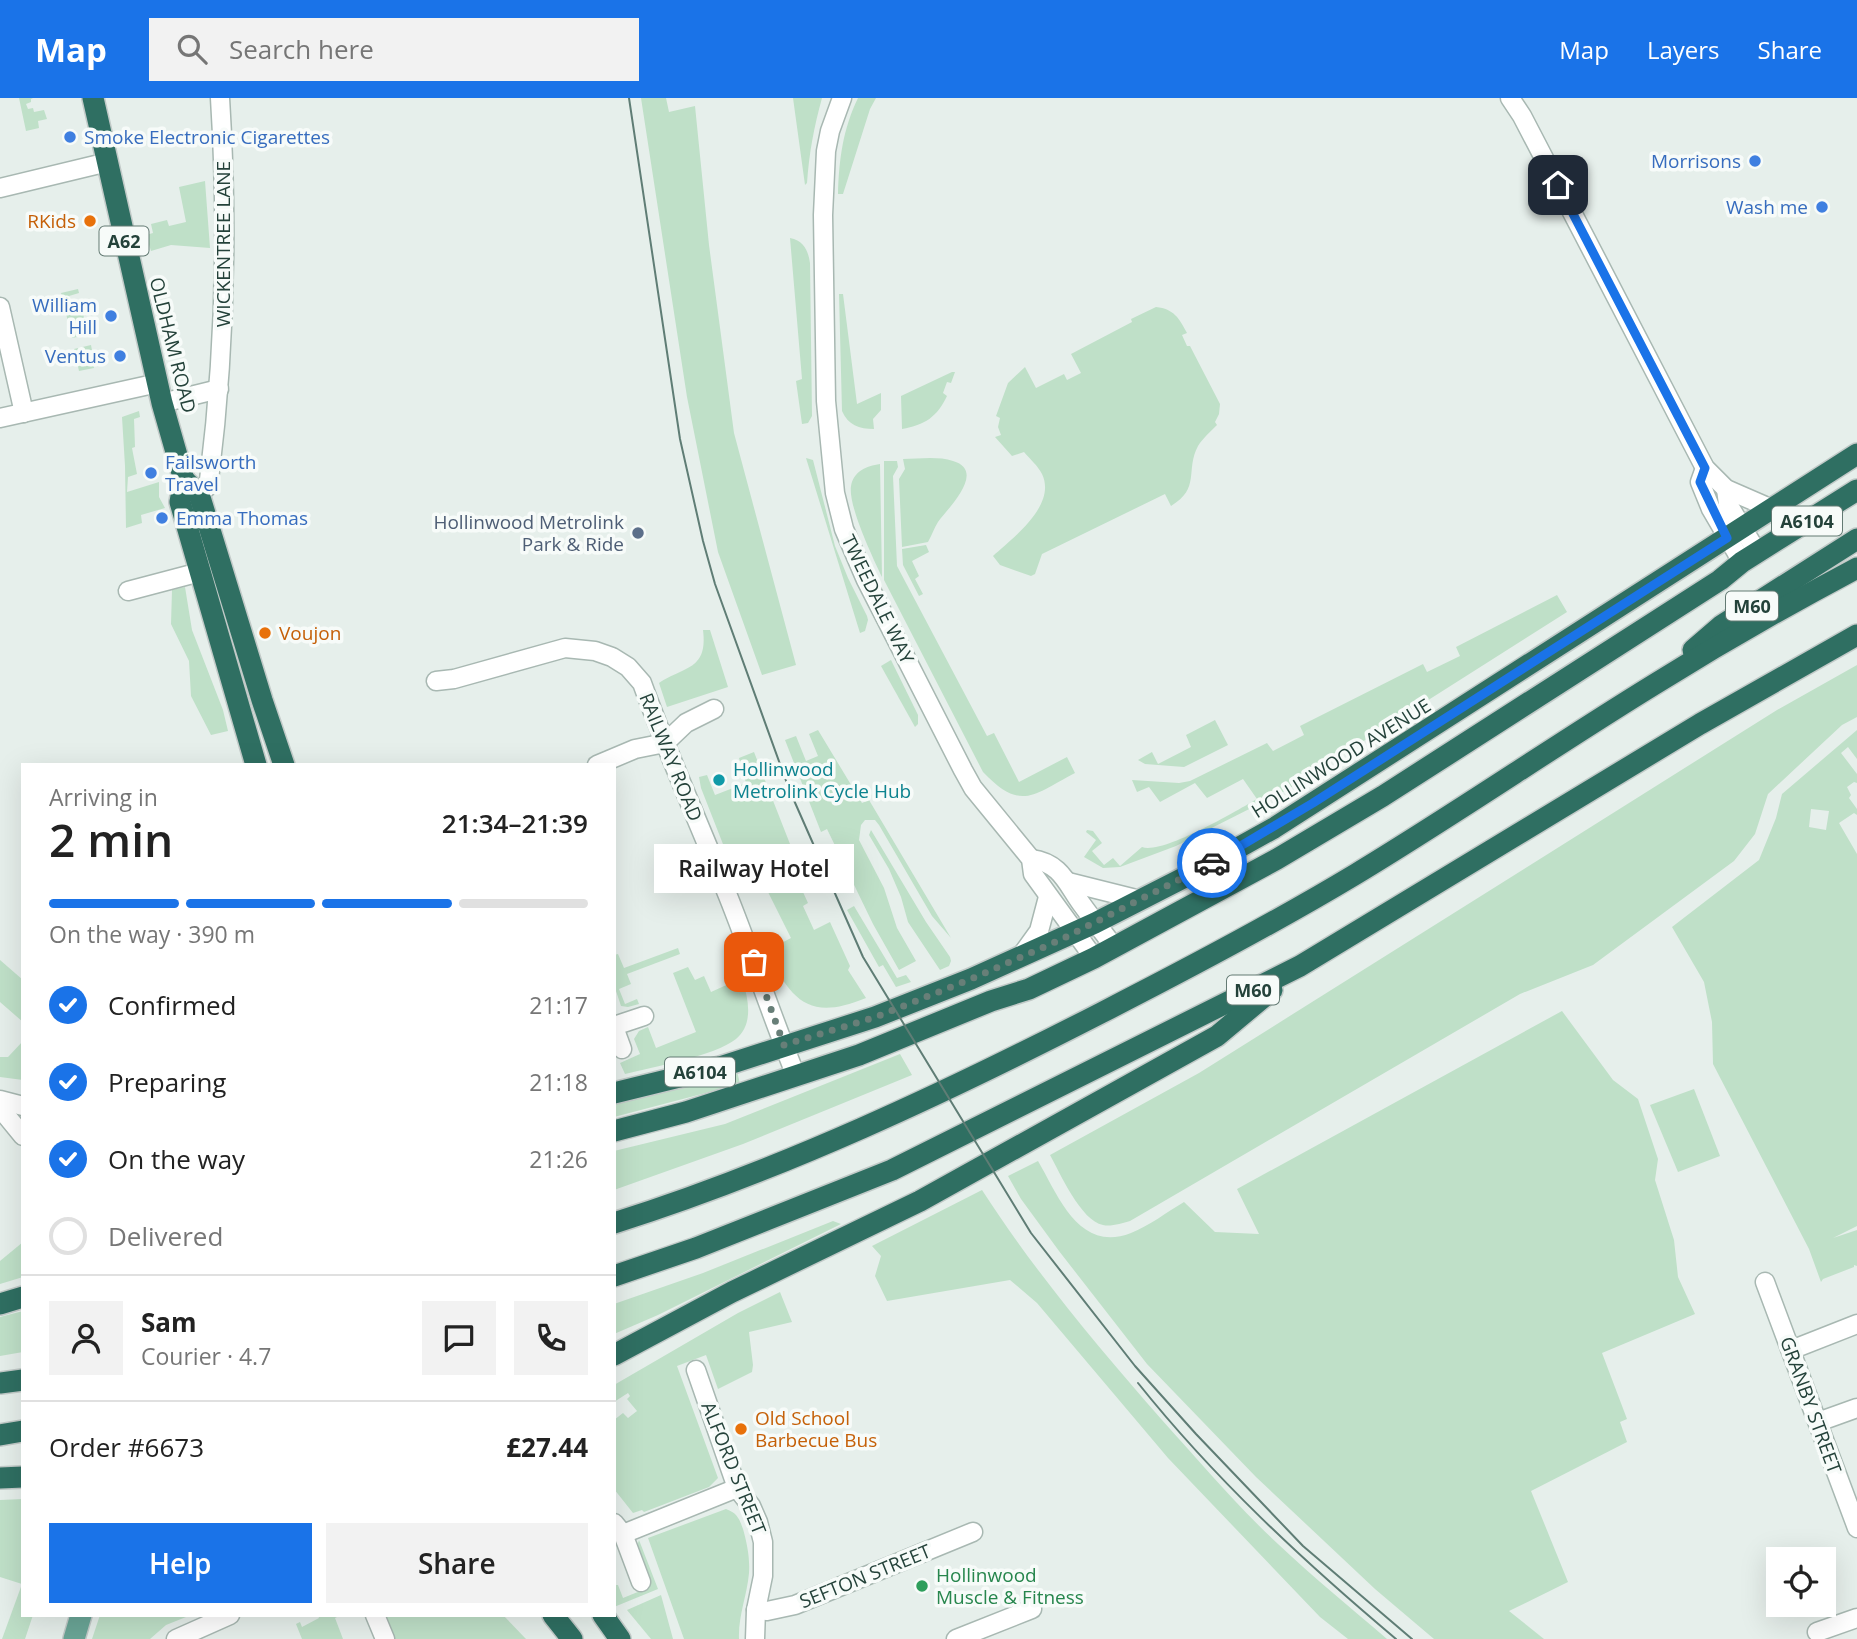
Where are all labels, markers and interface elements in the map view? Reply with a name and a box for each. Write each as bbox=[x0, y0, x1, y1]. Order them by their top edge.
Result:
search box bbox=[149, 18, 639, 81]
text: Map bbox=[35, 27, 107, 72]
icon: search bbox=[173, 30, 211, 68]
text: Search here bbox=[229, 31, 374, 67]
text: Map bbox=[1559, 33, 1609, 66]
text: Layers bbox=[1647, 33, 1720, 66]
text: Share bbox=[1758, 33, 1822, 66]
place label: Smoke Electronic Cigarettes bbox=[84, 124, 330, 150]
marker: Smoke Electronic Cigarettes bbox=[62, 129, 78, 145]
place label: Morrisons bbox=[1651, 148, 1741, 174]
marker: Morrisons bbox=[1747, 153, 1763, 169]
pin bbox=[1528, 155, 1588, 215]
street label: WICKENTREE LANE bbox=[210, 161, 236, 327]
icon: home bbox=[1539, 166, 1577, 204]
place label: Wash me bbox=[1726, 194, 1808, 220]
marker: Wash me bbox=[1814, 199, 1830, 215]
place label: RKids bbox=[27, 208, 76, 234]
marker: RKids bbox=[82, 213, 98, 229]
road number: A62 bbox=[100, 226, 148, 256]
street label: OLDHAM ROAD bbox=[144, 274, 202, 416]
place label: William Hill bbox=[32, 292, 97, 340]
marker: William Hill bbox=[103, 308, 119, 324]
place label: Ventus bbox=[45, 343, 106, 369]
marker: Ventus bbox=[112, 348, 128, 364]
place label: Failsworth Travel bbox=[165, 449, 256, 497]
marker: Failsworth Travel bbox=[143, 465, 159, 481]
place label: Emma Thomas bbox=[176, 505, 308, 531]
road number: A6104 bbox=[1772, 506, 1842, 536]
place label: Hollinwood Metrolink Park & Ride bbox=[433, 509, 624, 557]
marker: Emma Thomas bbox=[154, 510, 170, 526]
marker: Hollinwood Metrolink Park & Ride bbox=[630, 525, 646, 541]
street label: TWEEDALE WAY bbox=[836, 530, 921, 668]
road number: M60 bbox=[1726, 592, 1778, 620]
place label: Voujon bbox=[279, 620, 341, 646]
marker: Voujon bbox=[257, 625, 273, 641]
street label: RAILWAY ROAD bbox=[633, 689, 709, 825]
street label: HOLLINWOOD AVENUE bbox=[1246, 692, 1436, 824]
place label: Hollinwood Metrolink Cycle Hub bbox=[733, 756, 911, 804]
marker: Hollinwood Metrolink Cycle Hub bbox=[711, 772, 727, 788]
text: Arriving in bbox=[49, 781, 158, 813]
text: 21:34–21:39 bbox=[442, 805, 588, 841]
text: 2 min bbox=[49, 808, 173, 870]
courier bbox=[1177, 828, 1247, 898]
callout: Railway Hotel bbox=[654, 843, 854, 892]
icon: car bbox=[1193, 844, 1231, 882]
text: Railway Hotel bbox=[678, 852, 830, 884]
text: On the way · 390 m bbox=[49, 918, 255, 950]
pin bbox=[724, 932, 784, 992]
icon: bag bbox=[735, 943, 773, 981]
road number: M60 bbox=[1227, 976, 1279, 1004]
icon: check bbox=[49, 986, 87, 1024]
text: Confirmed bbox=[108, 987, 236, 1023]
text: 21:17 bbox=[529, 989, 588, 1021]
road number: A6104 bbox=[665, 1057, 735, 1086]
icon: check bbox=[49, 1063, 87, 1101]
text: Preparing bbox=[108, 1064, 226, 1100]
text: 21:18 bbox=[529, 1066, 588, 1098]
icon: check bbox=[49, 1140, 87, 1178]
text: On the way bbox=[108, 1141, 245, 1177]
text: 21:26 bbox=[529, 1143, 588, 1175]
text: Delivered bbox=[108, 1218, 223, 1254]
button: person bbox=[49, 1301, 123, 1375]
button: chat bbox=[422, 1301, 496, 1375]
button: phone bbox=[514, 1301, 588, 1375]
text: Sam bbox=[141, 1304, 197, 1340]
street label: GRANBY STREET bbox=[1774, 1333, 1848, 1478]
text: Courier · 4.7 bbox=[141, 1340, 271, 1372]
street label: ALFORD STREET bbox=[696, 1398, 773, 1539]
place label: Old School Barbecue Bus bbox=[755, 1405, 877, 1453]
marker: Old School Barbecue Bus bbox=[733, 1421, 749, 1437]
text: Order #6673 bbox=[49, 1429, 204, 1465]
text: £27.44 bbox=[506, 1429, 588, 1465]
button: Help bbox=[49, 1523, 312, 1603]
button: Share bbox=[326, 1523, 588, 1603]
street label: SEFTON STREET bbox=[795, 1538, 935, 1614]
map controls bbox=[1766, 1547, 1836, 1617]
button: locate bbox=[1766, 1547, 1836, 1617]
place label: Hollinwood Muscle & Fitness bbox=[936, 1562, 1084, 1610]
marker: Hollinwood Muscle & Fitness bbox=[914, 1578, 930, 1594]

